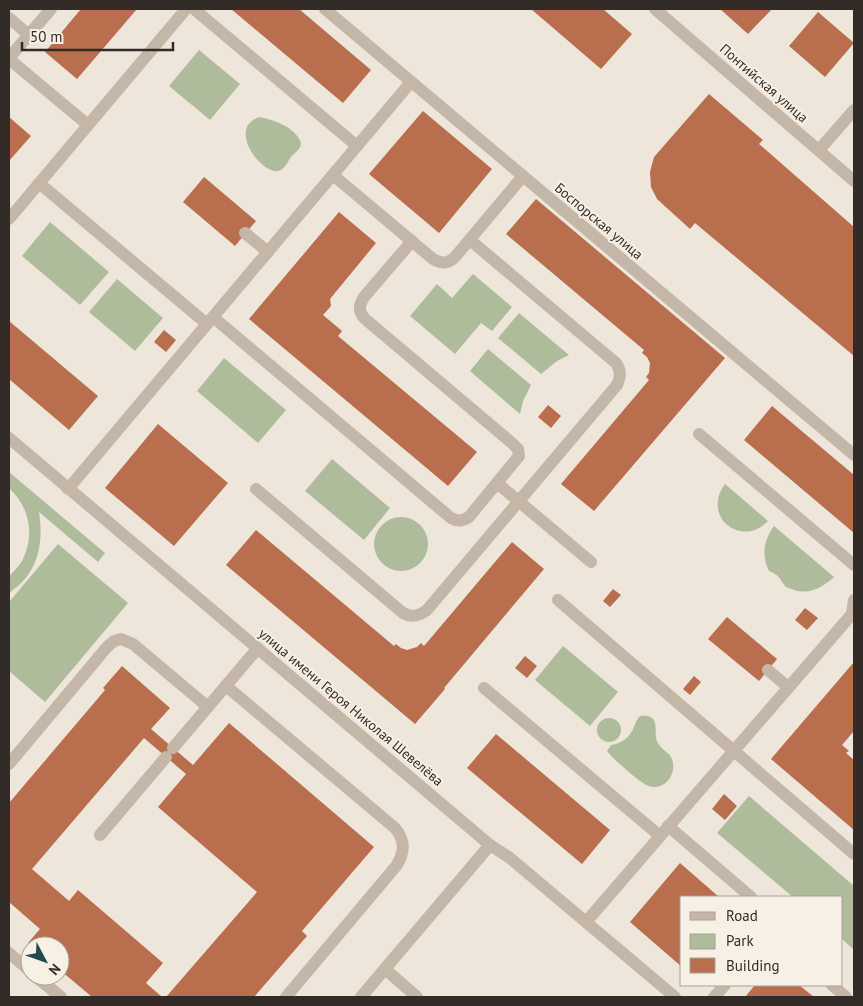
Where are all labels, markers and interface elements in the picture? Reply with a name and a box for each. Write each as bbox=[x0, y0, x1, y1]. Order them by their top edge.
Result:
scale bar bbox=[22, 20, 174, 52]
text: 50 m bbox=[30, 27, 63, 46]
street label: Понтийская улица bbox=[716, 40, 812, 126]
street label: Боспорская улица bbox=[551, 179, 647, 263]
street label: улица имени Героя Николая Шевелёва bbox=[255, 624, 447, 790]
legend bbox=[680, 896, 843, 986]
text: Road bbox=[726, 906, 758, 925]
text: Park bbox=[726, 931, 754, 950]
north arrow bbox=[20, 936, 70, 986]
text: Building bbox=[726, 956, 780, 975]
text: N bbox=[45, 960, 65, 979]

